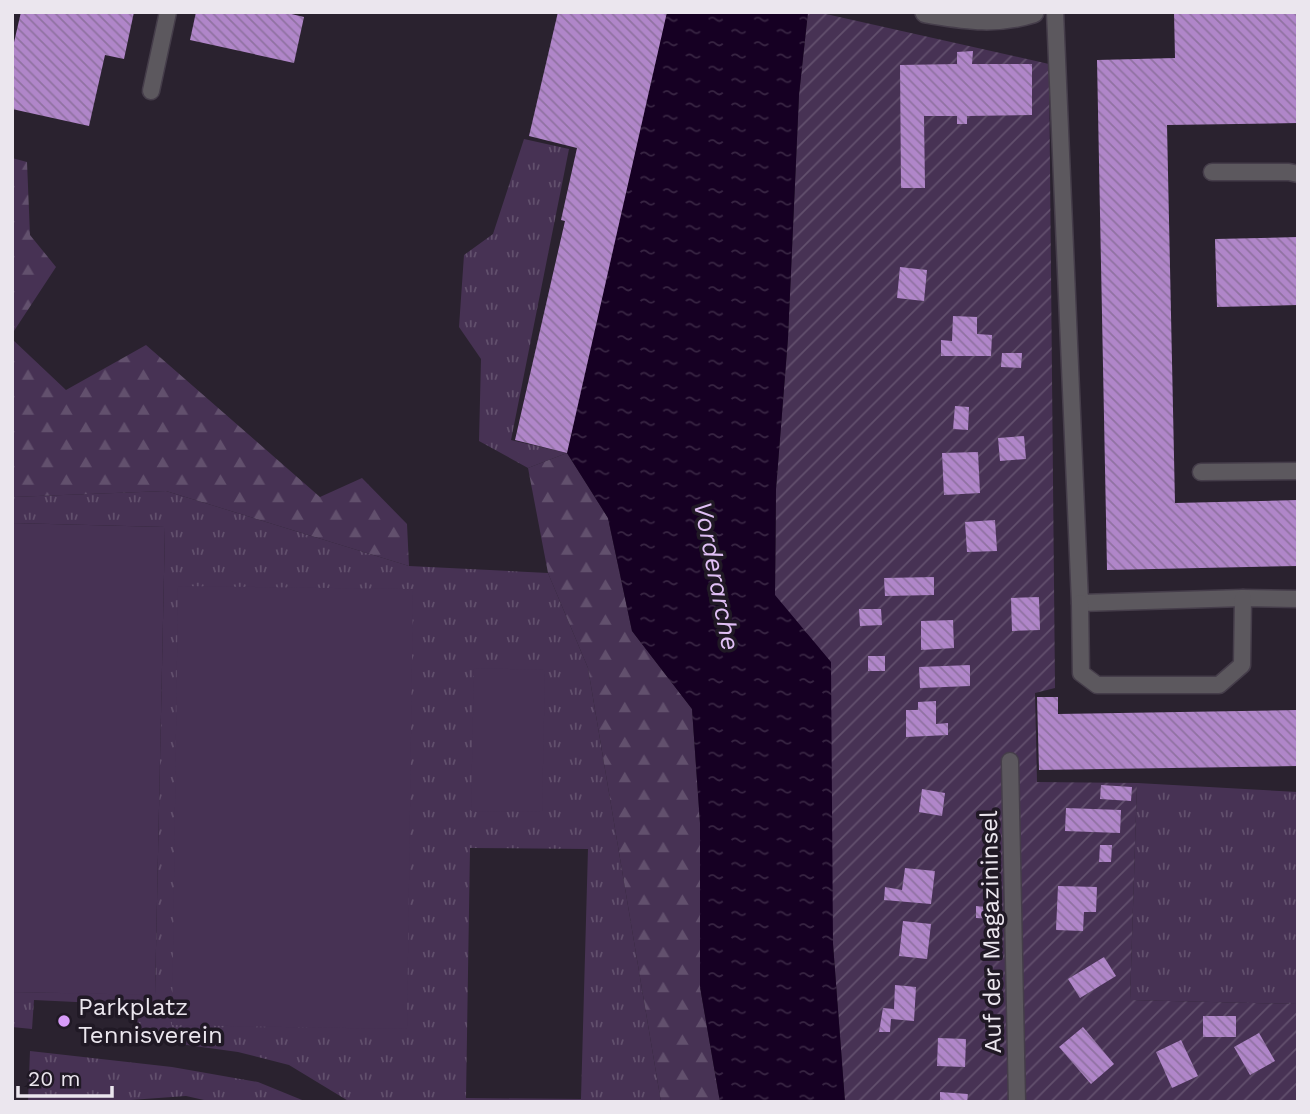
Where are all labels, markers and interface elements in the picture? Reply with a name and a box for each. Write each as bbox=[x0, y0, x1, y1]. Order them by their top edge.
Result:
water label: Vorderarche bbox=[688, 499, 746, 653]
street label: Auf der Magazininsel bbox=[975, 810, 1007, 1054]
place label: Parkplatz Tennisverein bbox=[78, 993, 223, 1049]
marker: Parkplatz Tennisverein bbox=[56, 1013, 72, 1029]
scale bar bbox=[18, 1054, 112, 1098]
text: 20 m bbox=[28, 1066, 80, 1091]

